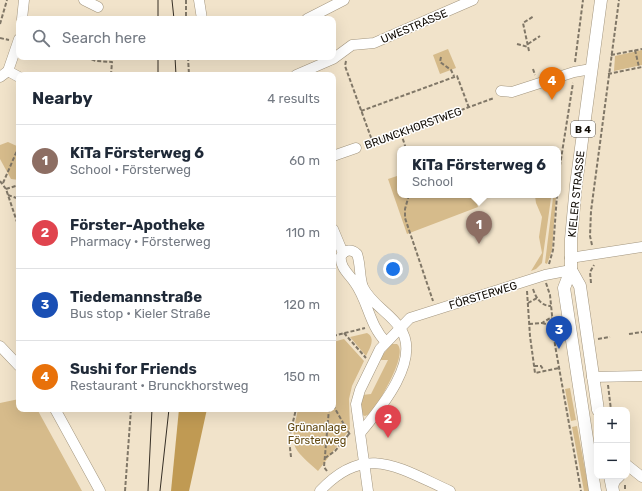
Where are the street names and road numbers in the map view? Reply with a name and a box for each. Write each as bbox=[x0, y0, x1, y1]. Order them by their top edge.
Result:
street label: UWESTRASSE bbox=[379, 6, 450, 46]
street label: BRUNCKHORSTWEG bbox=[363, 105, 463, 152]
road number: B 4 bbox=[571, 121, 595, 137]
street label: KIELER STRASSE bbox=[565, 150, 588, 238]
street label: FÖRSTERWEG bbox=[447, 279, 519, 312]

